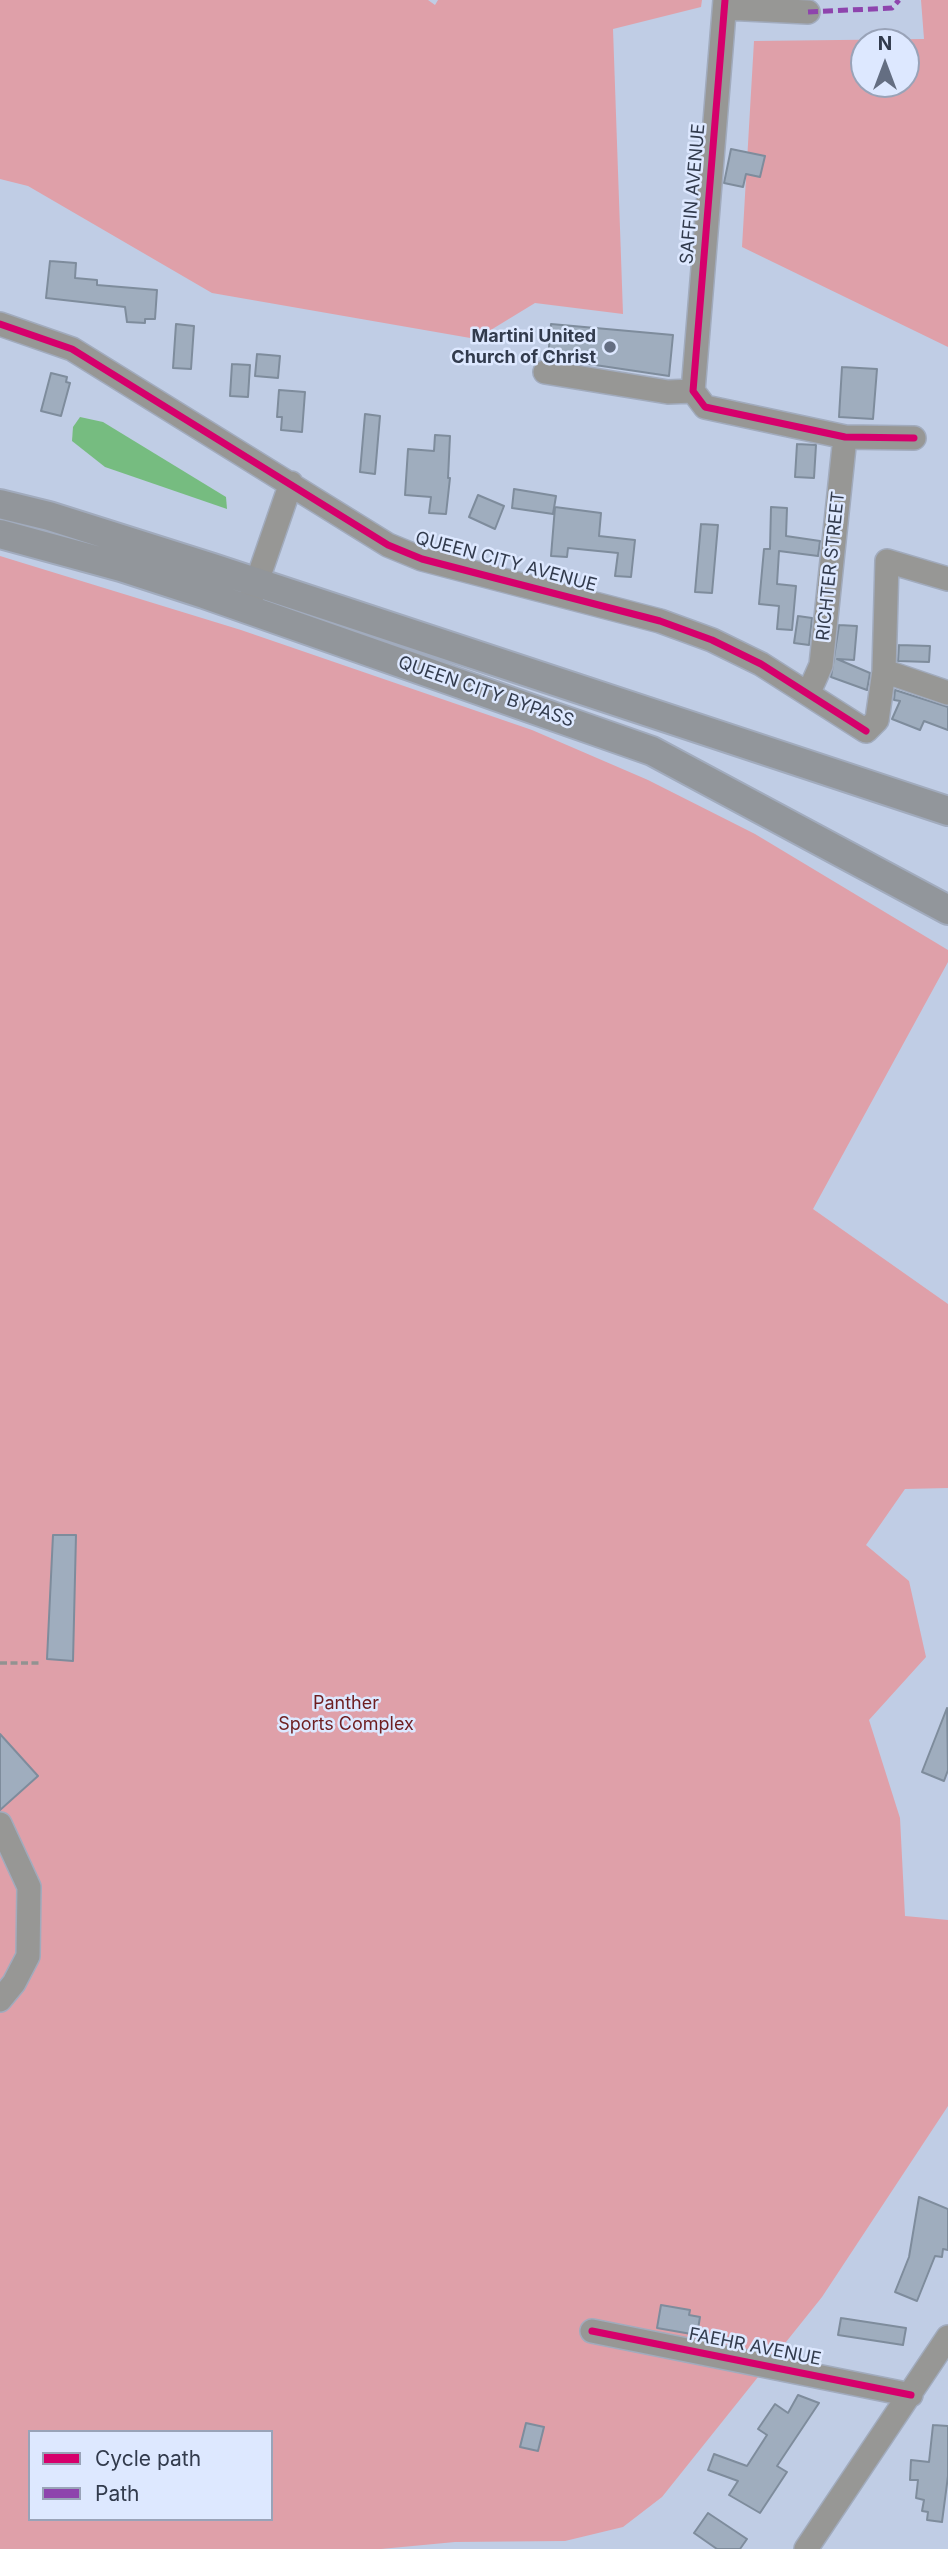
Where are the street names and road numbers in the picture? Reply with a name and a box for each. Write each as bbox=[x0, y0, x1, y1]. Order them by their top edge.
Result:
street label: SAFFIN AVENUE bbox=[676, 123, 710, 265]
street label: RICHTER STREET bbox=[812, 490, 850, 642]
street label: QUEEN CITY AVENUE bbox=[413, 527, 599, 597]
street label: QUEEN CITY BYPASS bbox=[395, 652, 577, 732]
street label: FAEHR AVENUE bbox=[687, 2324, 823, 2370]

